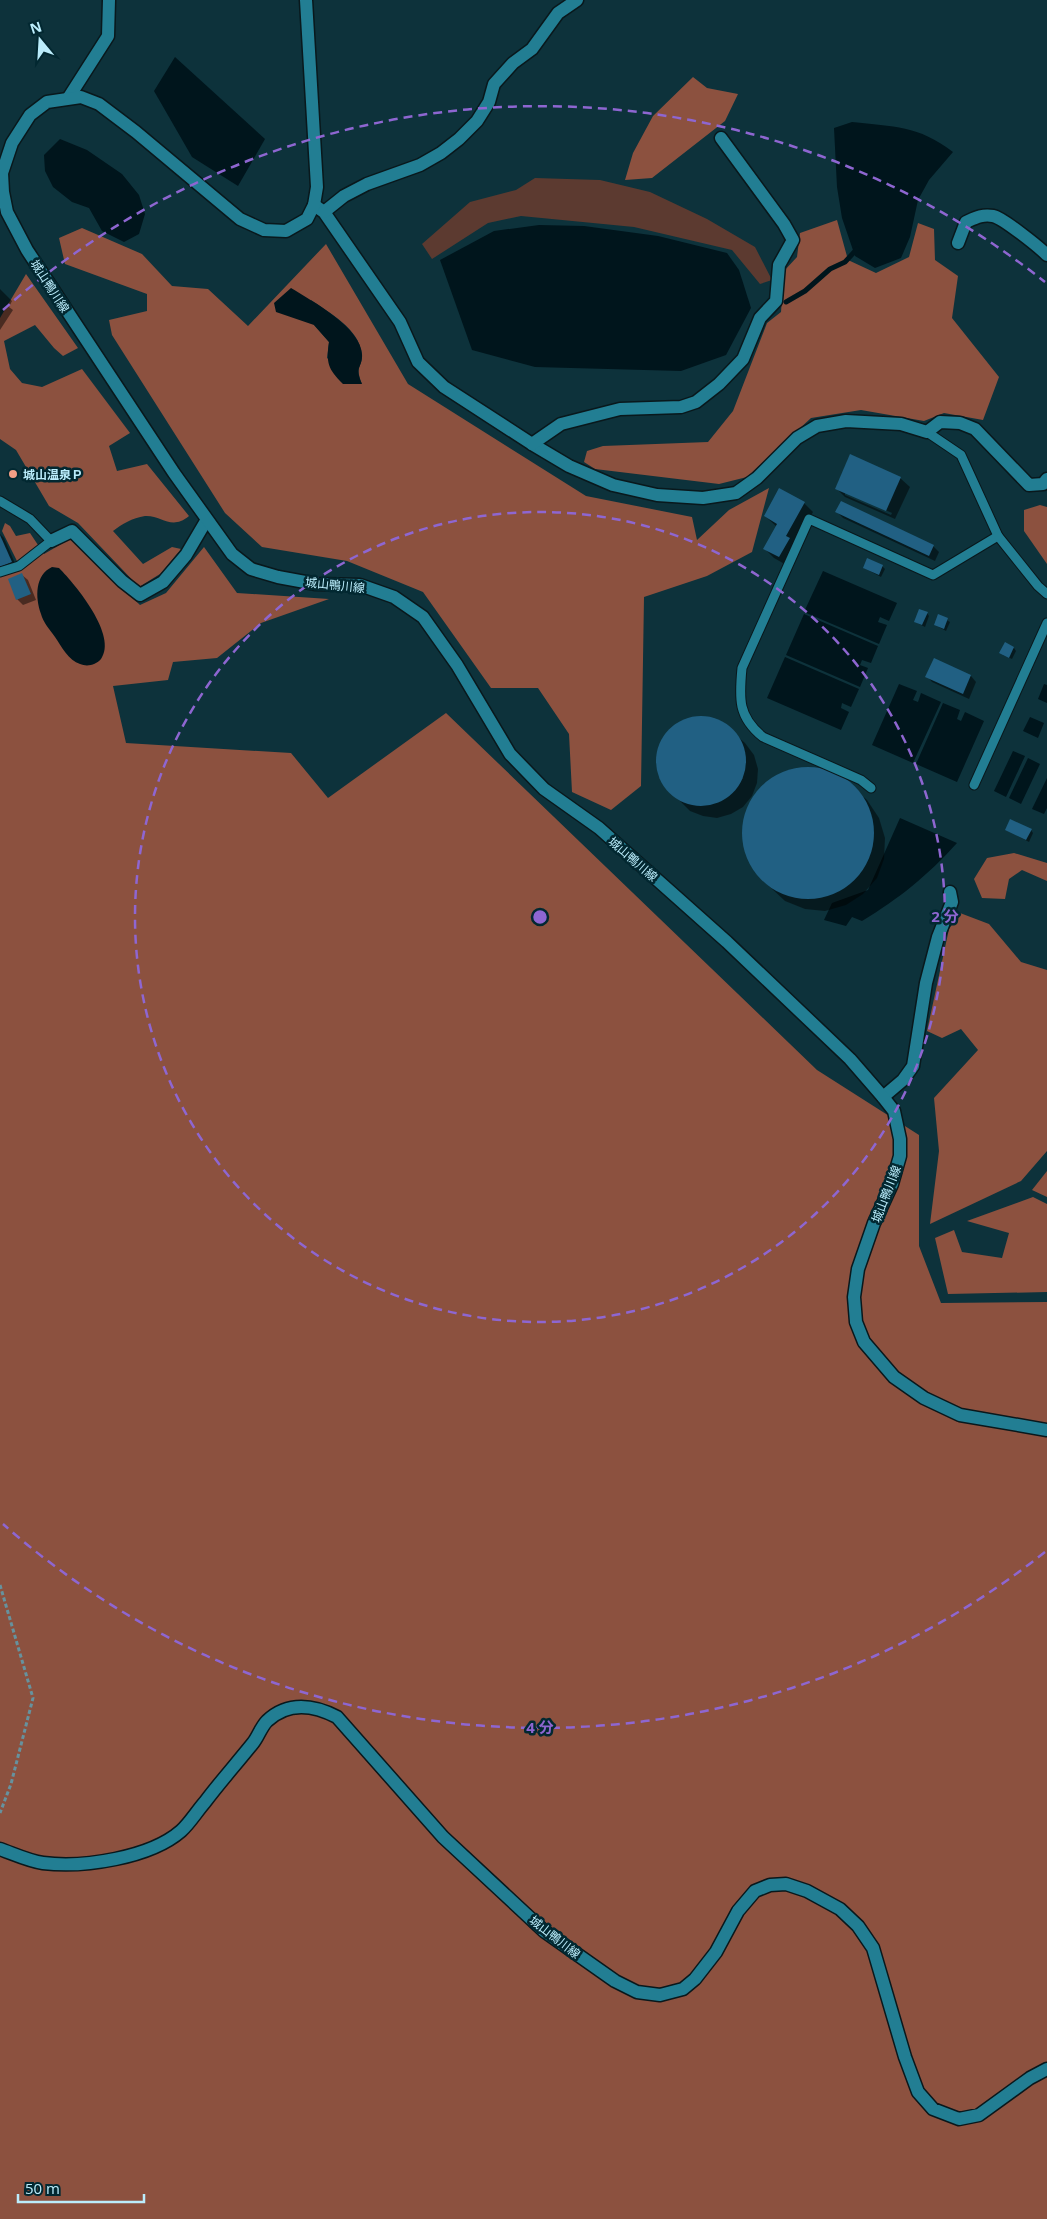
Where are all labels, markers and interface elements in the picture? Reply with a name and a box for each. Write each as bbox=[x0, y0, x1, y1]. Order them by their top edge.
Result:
north arrow bbox=[15, 15, 65, 65]
text: N bbox=[27, 16, 44, 38]
street label: 城山鴨川線 bbox=[27, 256, 73, 316]
place label: 城山温泉Ｐ bbox=[23, 466, 83, 483]
marker: 城山温泉Ｐ bbox=[7, 468, 19, 480]
street label: 城山鴨川線 bbox=[304, 573, 366, 597]
street label: 城山鴨川線 bbox=[605, 833, 661, 885]
text: 2 分 bbox=[931, 906, 959, 926]
centre of rings bbox=[531, 908, 549, 926]
street label: 城山鴨川線 bbox=[867, 1163, 905, 1225]
text: 4 分 bbox=[526, 1717, 554, 1737]
street label: 城山鴨川線 bbox=[526, 1912, 584, 1962]
scale bar bbox=[18, 2172, 144, 2204]
text: 50 m bbox=[25, 2178, 60, 2198]

